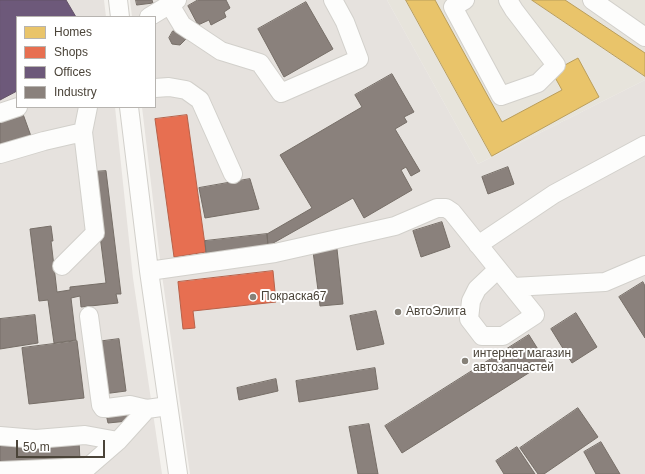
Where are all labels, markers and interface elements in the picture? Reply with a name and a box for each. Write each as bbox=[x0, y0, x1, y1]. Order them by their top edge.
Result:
legend bbox=[16, 16, 156, 108]
text: Homes bbox=[54, 25, 92, 39]
text: Shops bbox=[54, 45, 88, 59]
text: Offices bbox=[54, 65, 91, 79]
text: Industry bbox=[54, 85, 97, 99]
place label: Покраска67 bbox=[261, 290, 326, 304]
marker: Покраска67 bbox=[248, 292, 258, 302]
place label: АвтоЭлита bbox=[406, 305, 466, 319]
marker: АвтоЭлита bbox=[393, 307, 403, 317]
place label: интернет магазин автозапчастей bbox=[473, 347, 571, 375]
marker: интернет магазин автозапчастей bbox=[460, 356, 470, 366]
scale bar bbox=[18, 432, 107, 458]
text: 50 m bbox=[23, 440, 50, 454]

